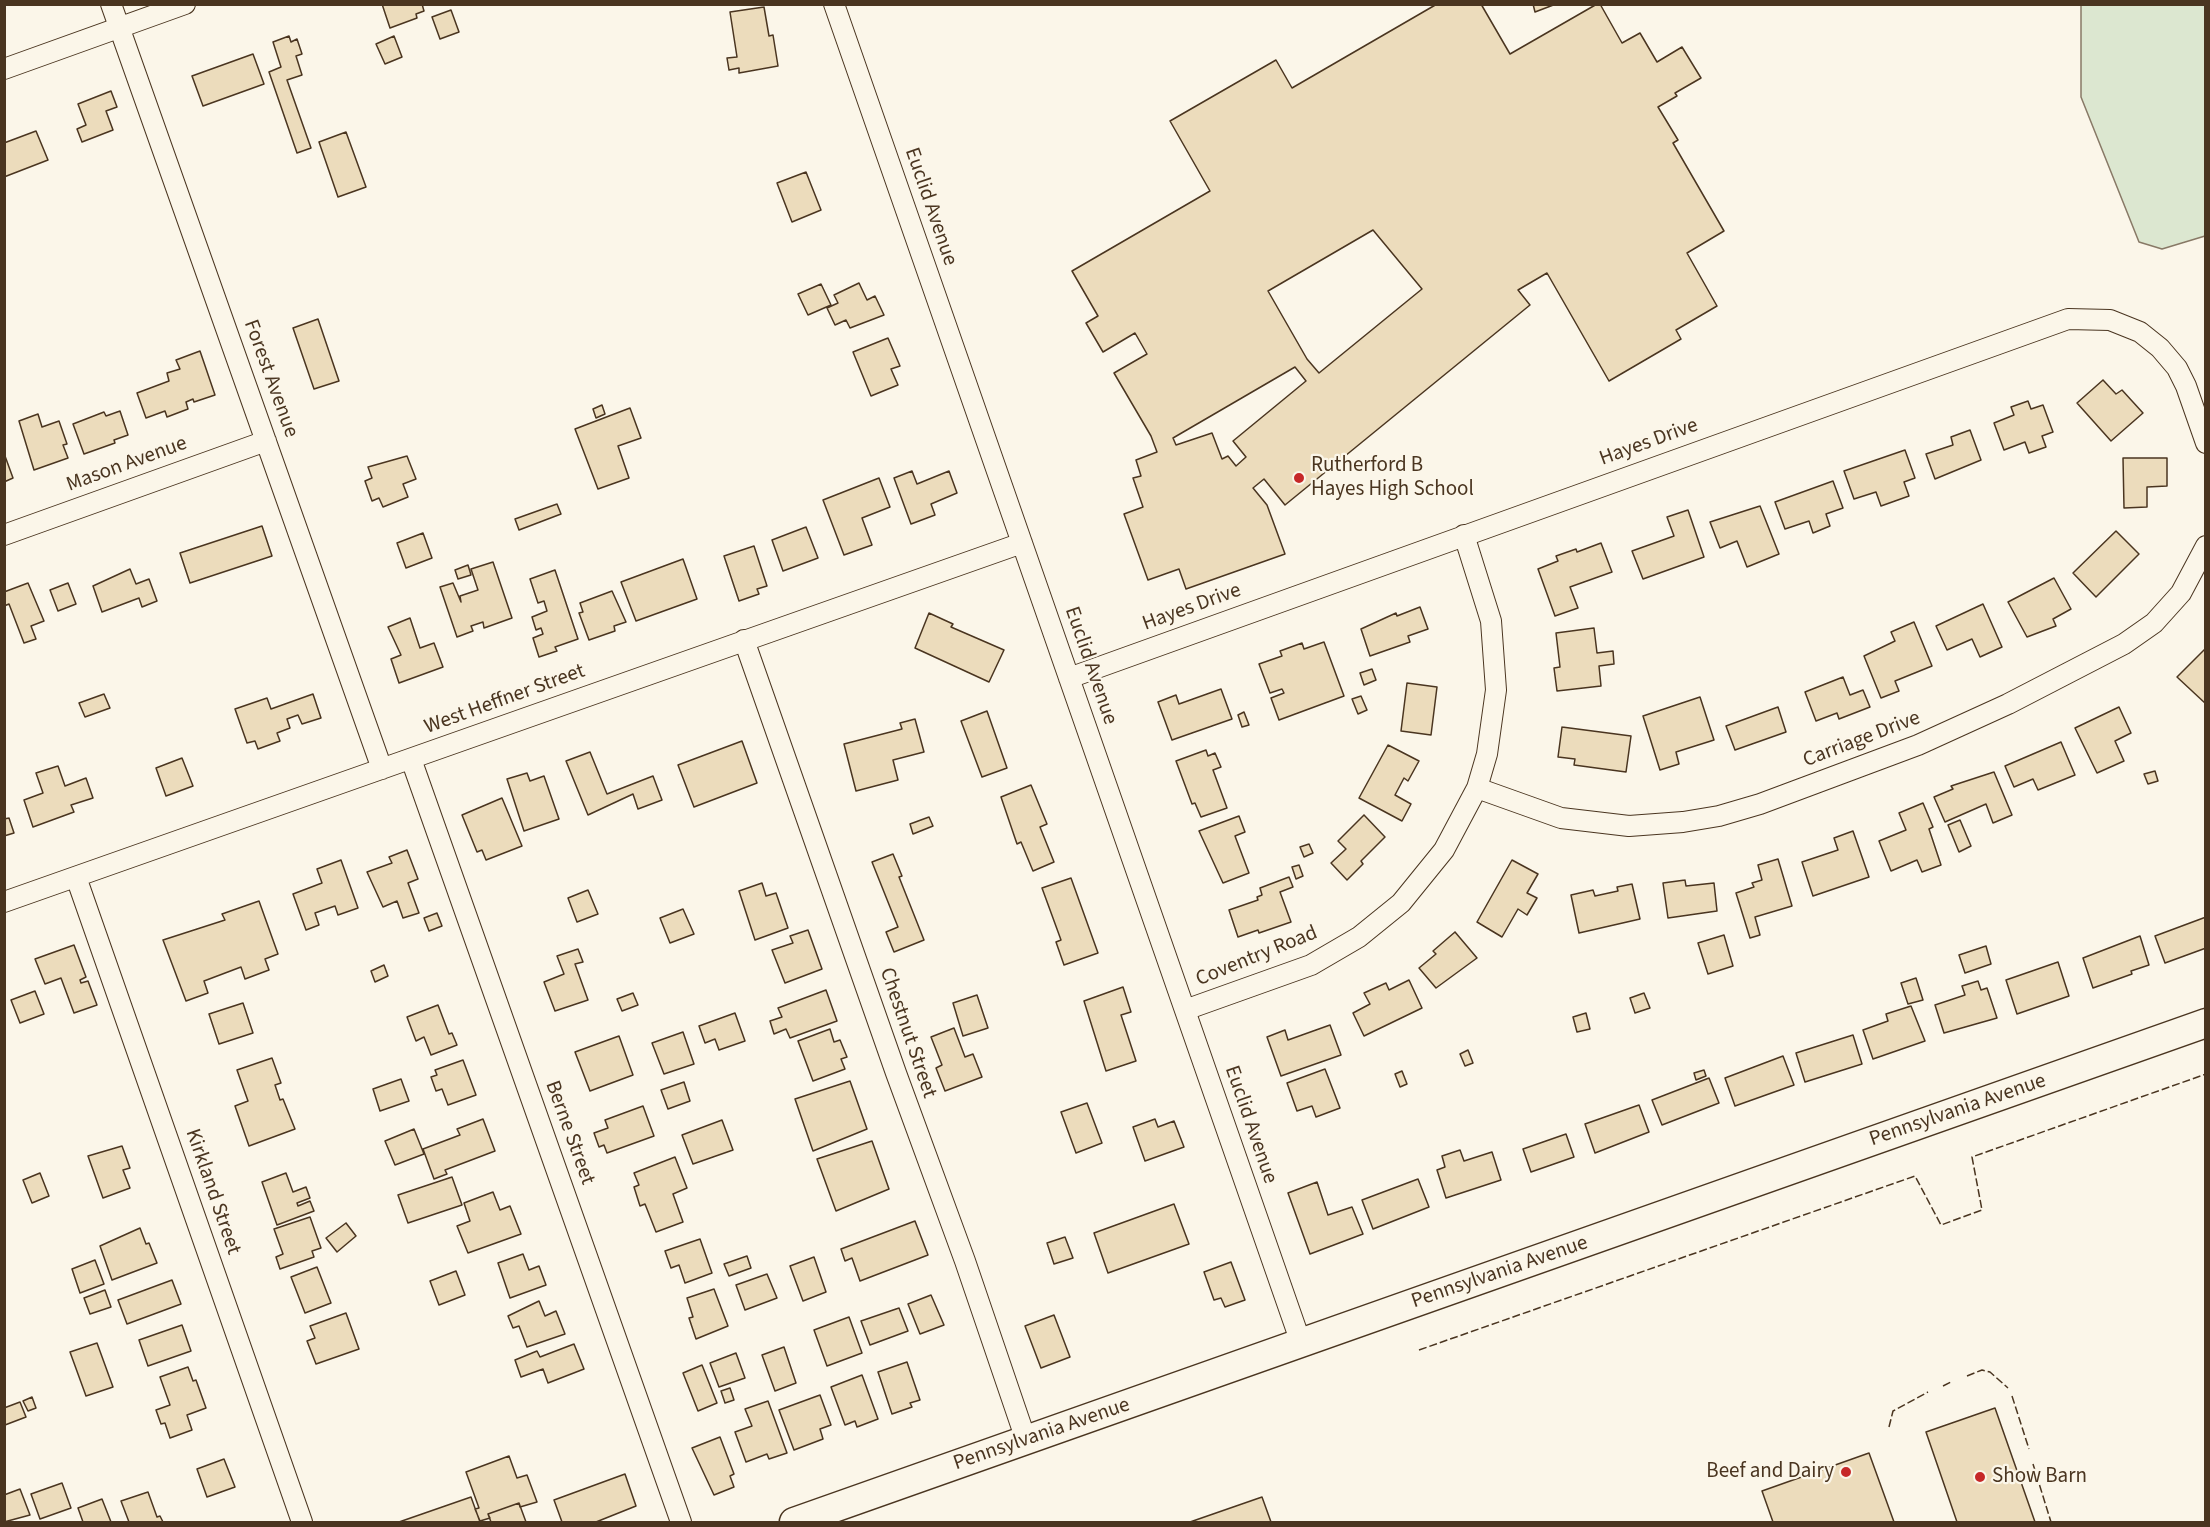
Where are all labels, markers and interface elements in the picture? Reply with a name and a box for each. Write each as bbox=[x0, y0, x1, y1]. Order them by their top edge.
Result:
street label: Euclid Avenue bbox=[898, 145, 962, 269]
street label: Forest Avenue bbox=[237, 317, 303, 441]
street label: Hayes Drive bbox=[1596, 414, 1702, 472]
street label: Mason Avenue bbox=[63, 432, 191, 498]
place label: Rutherford B Hayes High School bbox=[1311, 453, 1474, 503]
marker: Rutherford B Hayes High School bbox=[1292, 471, 1306, 485]
street label: Hayes Drive bbox=[1139, 579, 1245, 637]
street label: Euclid Avenue bbox=[1058, 604, 1122, 728]
street label: West Heffner Street bbox=[421, 659, 589, 741]
street label: Carriage Drive bbox=[1800, 706, 1924, 774]
street label: Coventry Road bbox=[1193, 921, 1321, 993]
street label: Chestnut Street bbox=[873, 965, 941, 1101]
street label: Euclid Avenue bbox=[1218, 1063, 1282, 1187]
street label: Pennsylvania Avenue bbox=[1867, 1069, 2049, 1153]
street label: Berne Street bbox=[539, 1078, 599, 1188]
street label: Kirkland Street bbox=[179, 1126, 245, 1258]
street label: Pennsylvania Avenue bbox=[1409, 1231, 1591, 1315]
street label: Pennsylvania Avenue bbox=[951, 1393, 1133, 1477]
place label: Beef and Dairy bbox=[1706, 1459, 1834, 1485]
place label: Show Barn bbox=[1992, 1464, 2087, 1490]
marker: Beef and Dairy bbox=[1839, 1465, 1853, 1479]
marker: Show Barn bbox=[1973, 1470, 1987, 1484]

